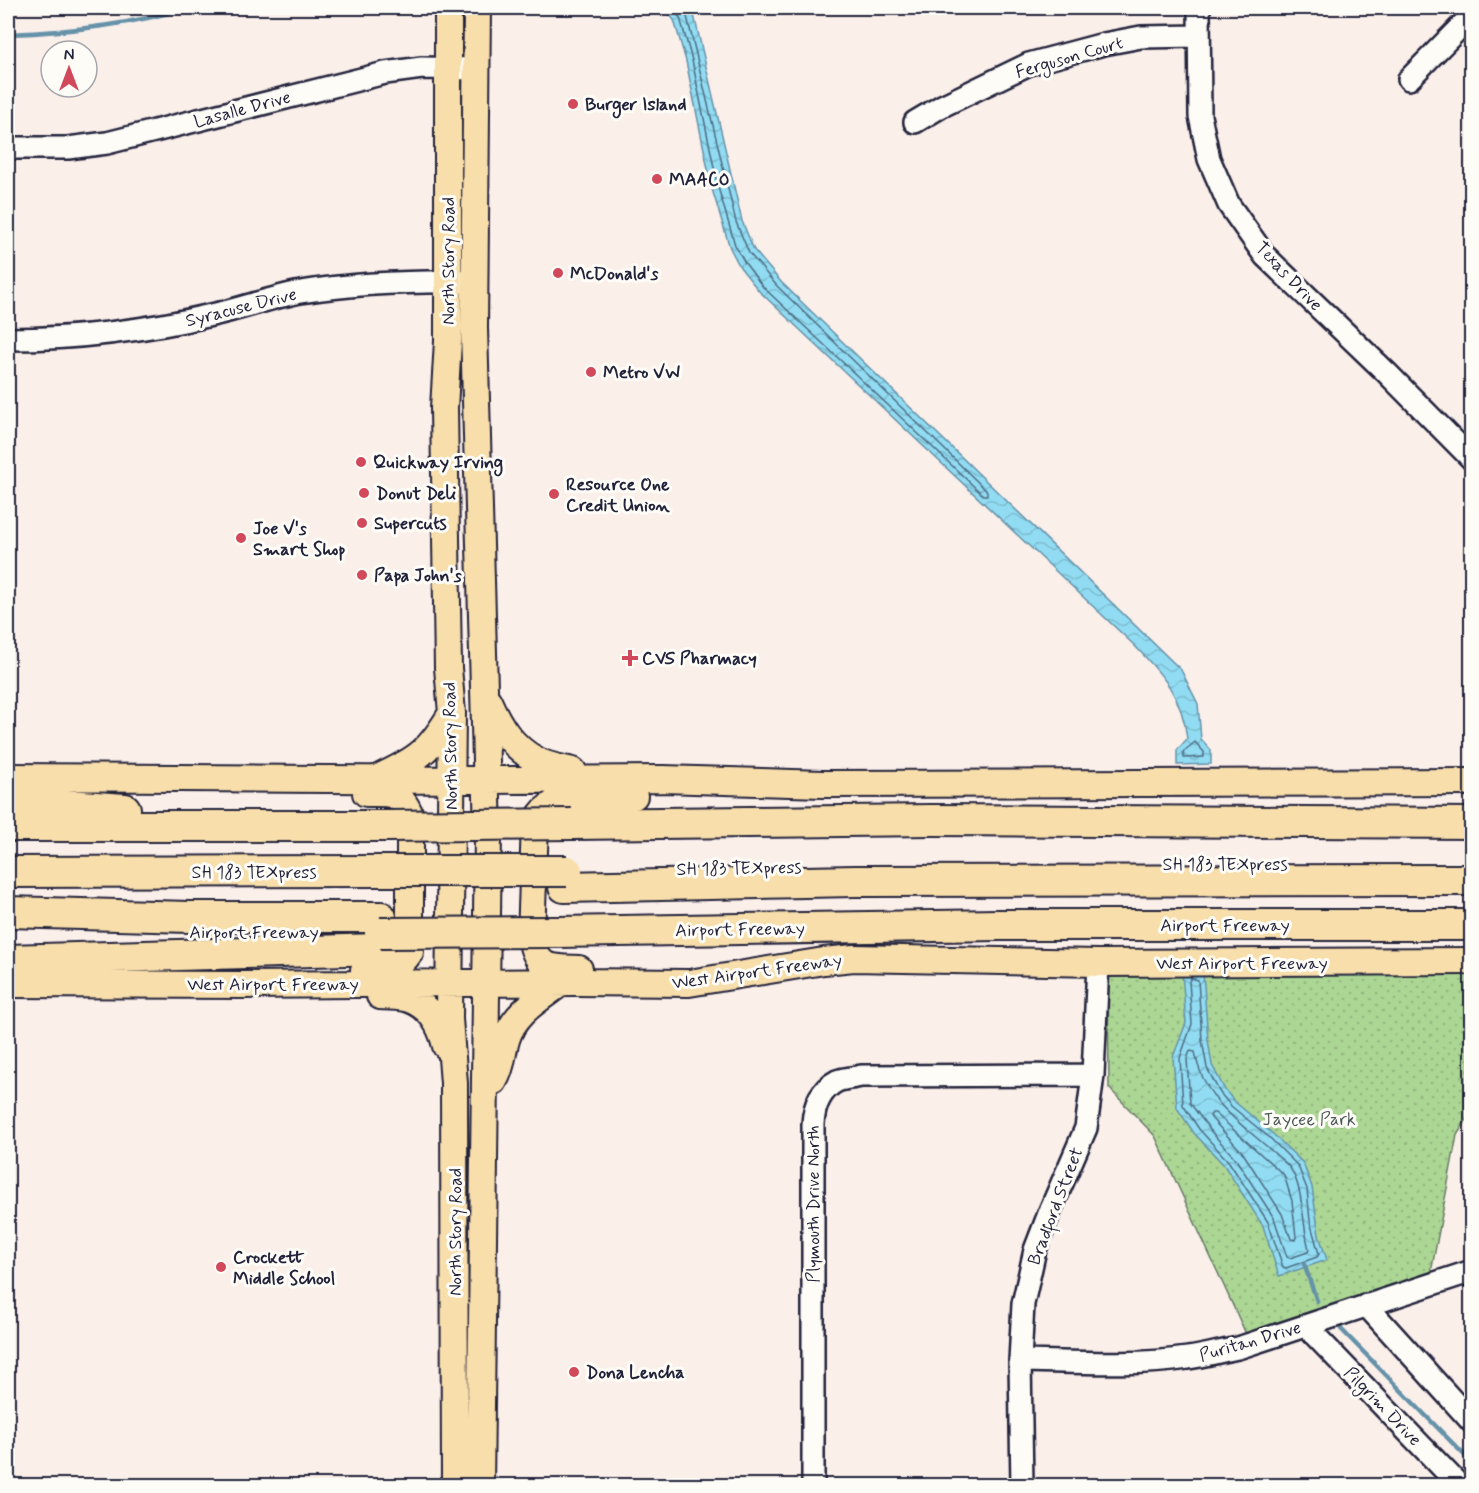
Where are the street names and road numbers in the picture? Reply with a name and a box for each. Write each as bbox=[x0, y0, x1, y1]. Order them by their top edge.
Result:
street label: Ferguson Court bbox=[1013, 31, 1126, 86]
street label: Lasalle Drive bbox=[191, 86, 293, 134]
street label: North Story Road bbox=[437, 197, 461, 325]
street label: Texas Drive bbox=[1249, 237, 1327, 317]
street label: Syracuse Drive bbox=[183, 283, 299, 333]
street label: North Story Road bbox=[438, 682, 464, 810]
street label: SH 183 TEXpress bbox=[1162, 853, 1288, 877]
street label: SH 183 TEXpress bbox=[676, 856, 802, 882]
street label: SH 183 TEXpress bbox=[191, 861, 317, 885]
street label: Airport Freeway bbox=[1160, 914, 1290, 938]
street label: Airport Freeway bbox=[675, 917, 805, 943]
street label: Airport Freeway bbox=[189, 921, 319, 945]
street label: West Airport Freeway bbox=[671, 948, 844, 996]
street label: West Airport Freeway bbox=[1156, 952, 1328, 976]
street label: West Airport Freeway bbox=[187, 973, 359, 997]
street label: Plymouth Drive North bbox=[802, 1125, 826, 1283]
street label: Bradford Street bbox=[1022, 1144, 1091, 1269]
street label: North Story Road bbox=[444, 1168, 468, 1296]
street label: Puritan Drive bbox=[1197, 1316, 1304, 1368]
street label: Pilgrim Drive bbox=[1337, 1362, 1426, 1453]

